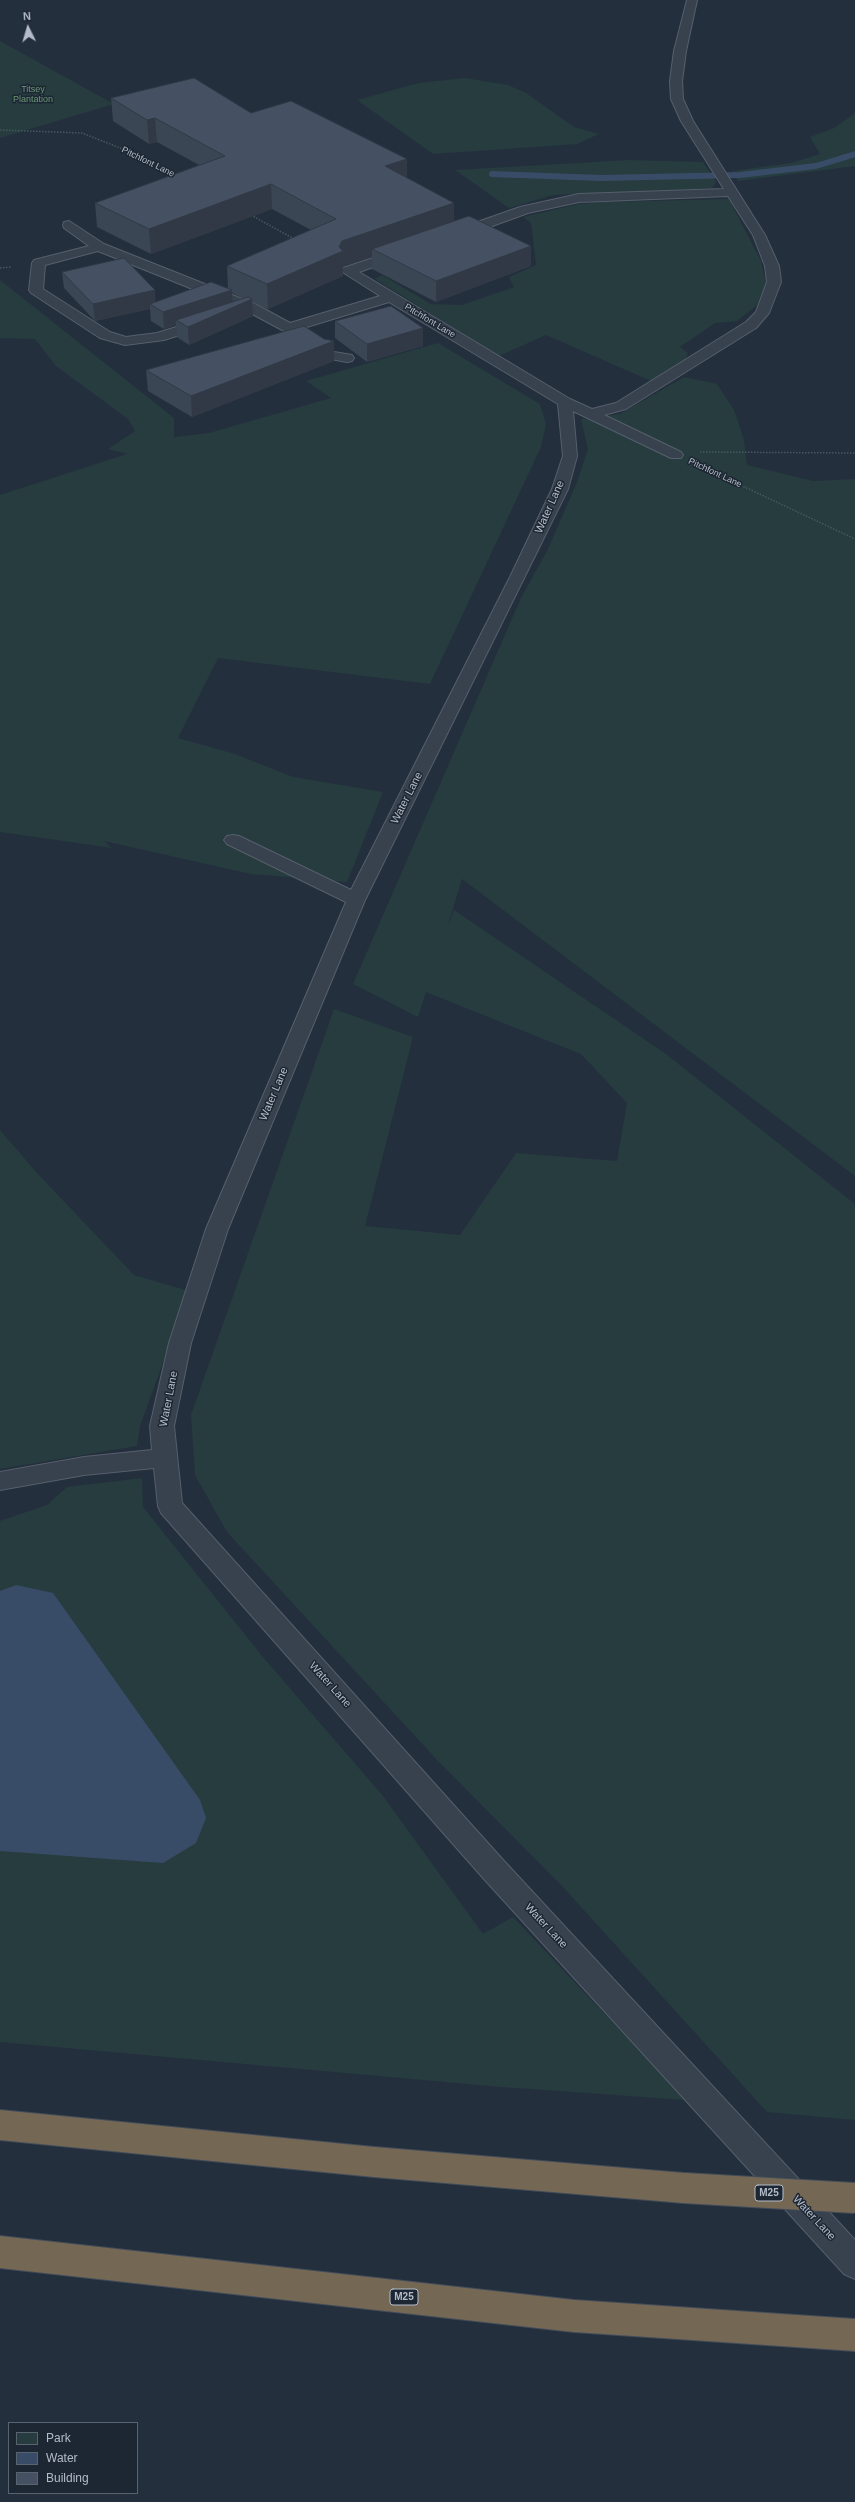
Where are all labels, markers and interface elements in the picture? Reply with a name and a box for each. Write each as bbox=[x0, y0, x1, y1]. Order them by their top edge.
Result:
north arrow bbox=[8, 8, 48, 48]
text: N bbox=[22, 10, 31, 22]
park label: Titsey Plantation bbox=[13, 85, 53, 106]
street label: Pitchfont Lane bbox=[120, 145, 176, 179]
street label: Pitchfont Lane bbox=[403, 302, 457, 340]
street label: Pitchfont Lane bbox=[687, 456, 743, 490]
street label: Water Lane bbox=[532, 479, 568, 535]
street label: Water Lane bbox=[388, 770, 426, 826]
street label: Water Lane bbox=[257, 1065, 291, 1123]
street label: Water Lane bbox=[157, 1370, 181, 1428]
street label: Water Lane bbox=[306, 1660, 354, 1710]
street label: Water Lane bbox=[522, 1901, 570, 1951]
road number: M25 bbox=[755, 2185, 783, 2201]
street label: Water Lane bbox=[790, 2193, 838, 2243]
road number: M25 bbox=[390, 2289, 418, 2305]
legend bbox=[8, 2422, 138, 2494]
text: Park bbox=[46, 2431, 71, 2445]
text: Water bbox=[46, 2451, 78, 2465]
text: Building bbox=[46, 2471, 89, 2485]

